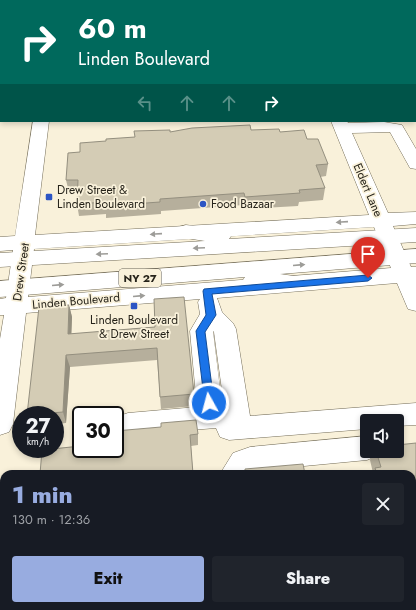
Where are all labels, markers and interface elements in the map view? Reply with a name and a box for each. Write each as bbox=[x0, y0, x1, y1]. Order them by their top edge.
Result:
text: 60 m bbox=[78, 8, 147, 49]
icon: right bbox=[12, 16, 64, 68]
text: Linden Boulevard bbox=[78, 46, 210, 72]
icon: left bbox=[134, 92, 156, 114]
icon: ahead bbox=[176, 92, 198, 114]
icon: ahead bbox=[218, 92, 240, 114]
icon: right bbox=[260, 92, 282, 114]
street label: Eldert Lane bbox=[349, 160, 387, 220]
place label: Drew Street & Linden Boulevard bbox=[57, 181, 145, 213]
marker: Drew Street & Linden Boulevard bbox=[44, 192, 54, 202]
place label: Food Bazaar bbox=[211, 195, 275, 213]
marker: Food Bazaar bbox=[198, 199, 208, 209]
one-way arrow bbox=[336, 219, 348, 226]
one-way arrow bbox=[150, 231, 162, 238]
pin bbox=[351, 237, 385, 278]
street label: Drew Street bbox=[8, 242, 34, 302]
icon: arrive bbox=[357, 243, 379, 265]
one-way arrow bbox=[192, 245, 205, 251]
one-way arrow bbox=[96, 250, 108, 257]
one-way arrow bbox=[293, 262, 305, 269]
road number: NY 27 bbox=[119, 269, 161, 287]
one-way arrow bbox=[52, 281, 64, 288]
street label: Linden Boulevard bbox=[31, 288, 121, 314]
one-way arrow bbox=[133, 293, 145, 300]
marker: Linden Boulevard & Drew Street bbox=[129, 301, 139, 311]
place label: Linden Boulevard & Drew Street bbox=[90, 311, 178, 343]
position arrow bbox=[188, 382, 230, 424]
speed limit sign: 30 bbox=[72, 406, 124, 458]
text: 27 bbox=[25, 412, 51, 441]
map controls bbox=[360, 414, 404, 458]
button: sound bbox=[360, 414, 404, 458]
text: km/h bbox=[27, 434, 49, 449]
text: 1 min bbox=[12, 477, 73, 512]
button: close bbox=[362, 483, 404, 525]
text: 130 m · 12:36 bbox=[12, 510, 90, 529]
button: Exit bbox=[12, 556, 204, 602]
button: Share bbox=[212, 556, 404, 602]

